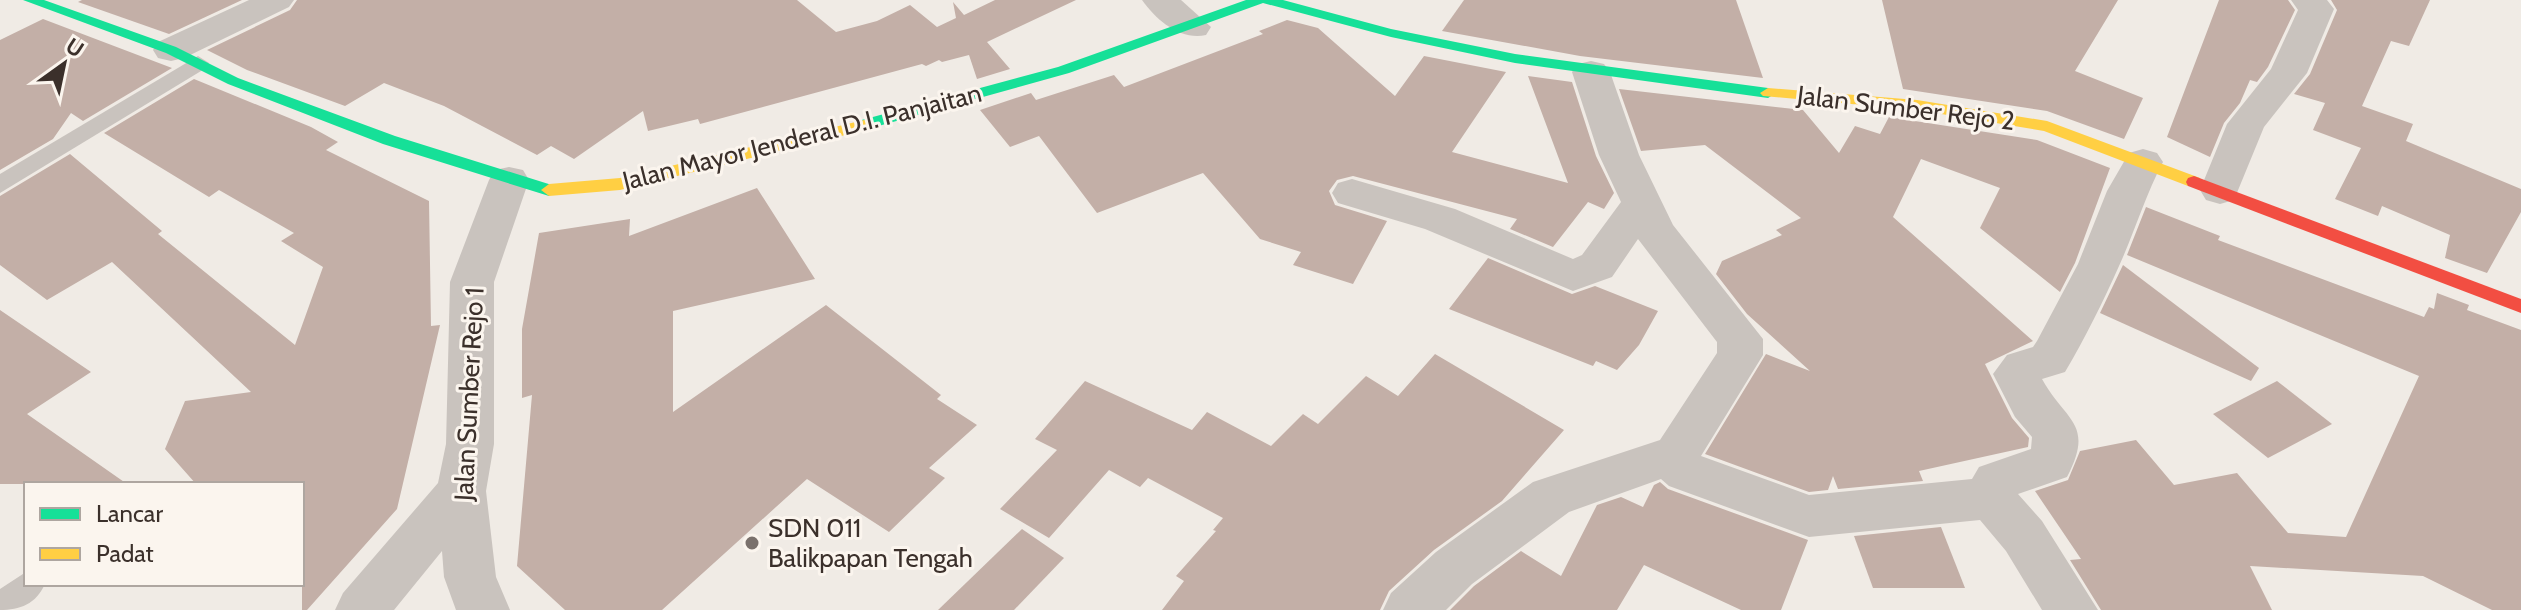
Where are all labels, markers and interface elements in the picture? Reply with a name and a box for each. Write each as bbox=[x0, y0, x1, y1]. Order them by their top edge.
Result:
north arrow bbox=[24, 24, 104, 104]
text: U bbox=[61, 32, 89, 63]
street label: Jalan Mayor Jenderal D.I. Panjaitan bbox=[618, 77, 985, 197]
street label: Jalan Sumber Rejo 2 bbox=[1794, 79, 2017, 137]
street label: Jalan Sumber Rejo 1 bbox=[447, 286, 491, 503]
legend bbox=[24, 482, 304, 586]
text: Lancar bbox=[96, 499, 163, 528]
place label: SDN 011 Balikpapan Tengah bbox=[768, 512, 973, 574]
marker: SDN 011 Balikpapan Tengah bbox=[743, 534, 761, 552]
text: Padat bbox=[96, 539, 154, 568]

